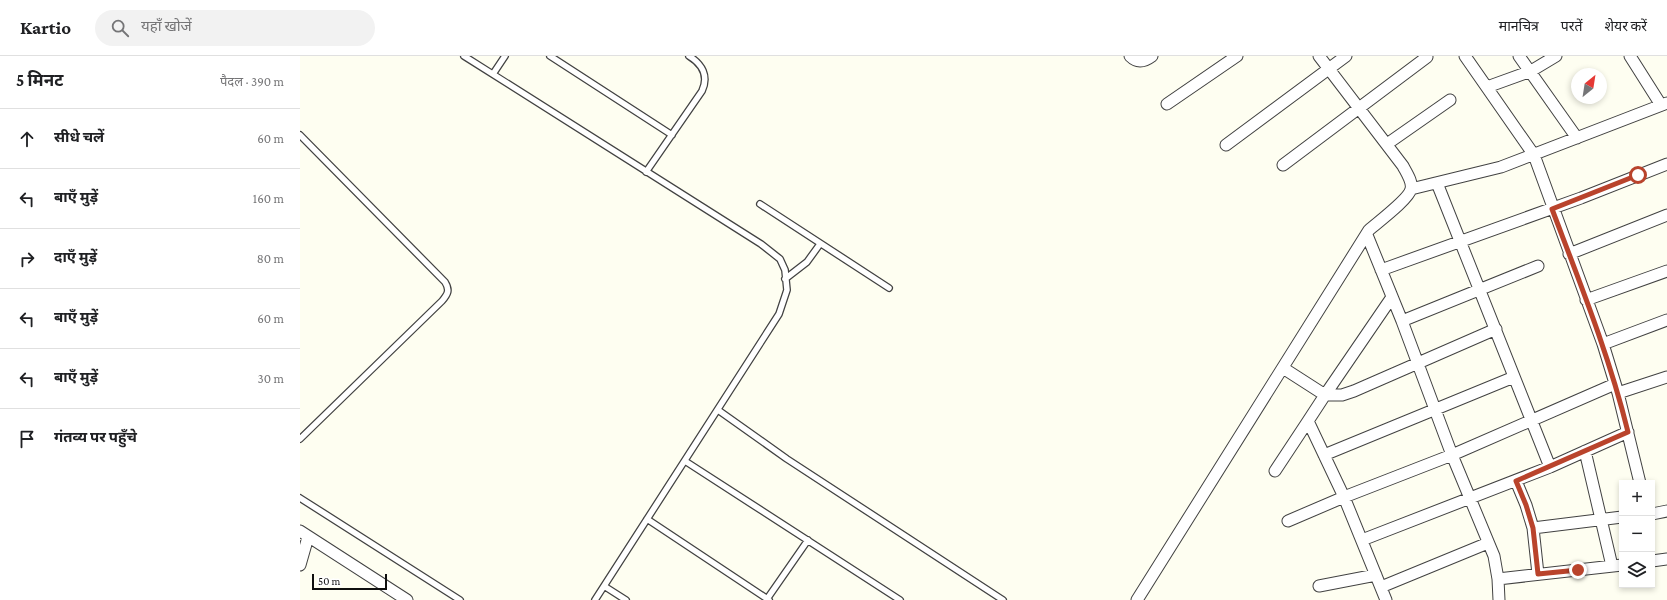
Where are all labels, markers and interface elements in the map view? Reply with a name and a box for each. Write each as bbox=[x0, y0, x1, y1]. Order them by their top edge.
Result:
search box bbox=[95, 10, 375, 46]
text: Kartio bbox=[20, 17, 71, 38]
icon: search bbox=[109, 17, 131, 39]
text: यहाँ खोजें bbox=[141, 18, 192, 34]
text: मानचित्र bbox=[1499, 18, 1539, 34]
text: परतें bbox=[1561, 18, 1583, 34]
text: शेयर करें bbox=[1605, 18, 1647, 34]
north arrow bbox=[1571, 68, 1607, 104]
text: 5 मिनट bbox=[16, 71, 63, 90]
text: पैदल · 390 m bbox=[220, 74, 284, 89]
icon: ahead bbox=[16, 128, 38, 150]
text: सीधे चलें bbox=[54, 129, 104, 145]
text: 60 m bbox=[257, 131, 284, 146]
route start bbox=[1629, 166, 1647, 184]
icon: left bbox=[16, 188, 38, 210]
text: बाएँ मुड़ें bbox=[54, 189, 98, 205]
text: 160 m bbox=[253, 191, 284, 206]
icon: right bbox=[16, 248, 38, 270]
text: दाएँ मुड़ें bbox=[54, 249, 97, 265]
text: 80 m bbox=[257, 251, 284, 266]
icon: left bbox=[16, 308, 38, 330]
text: बाएँ मुड़ें bbox=[54, 309, 98, 325]
text: 60 m bbox=[257, 311, 284, 326]
icon: left bbox=[16, 368, 38, 390]
text: बाएँ मुड़ें bbox=[54, 369, 98, 385]
text: 30 m bbox=[258, 371, 284, 386]
icon: arrive bbox=[16, 428, 38, 450]
text: गंतव्य पर पहुँचे bbox=[54, 429, 137, 445]
map controls bbox=[1619, 480, 1655, 588]
button: + bbox=[1619, 480, 1655, 516]
button: − bbox=[1619, 516, 1655, 552]
button: layers bbox=[1619, 552, 1655, 588]
route end bbox=[1569, 561, 1587, 579]
scale bar bbox=[312, 572, 387, 591]
text: 50 m bbox=[318, 575, 340, 587]

